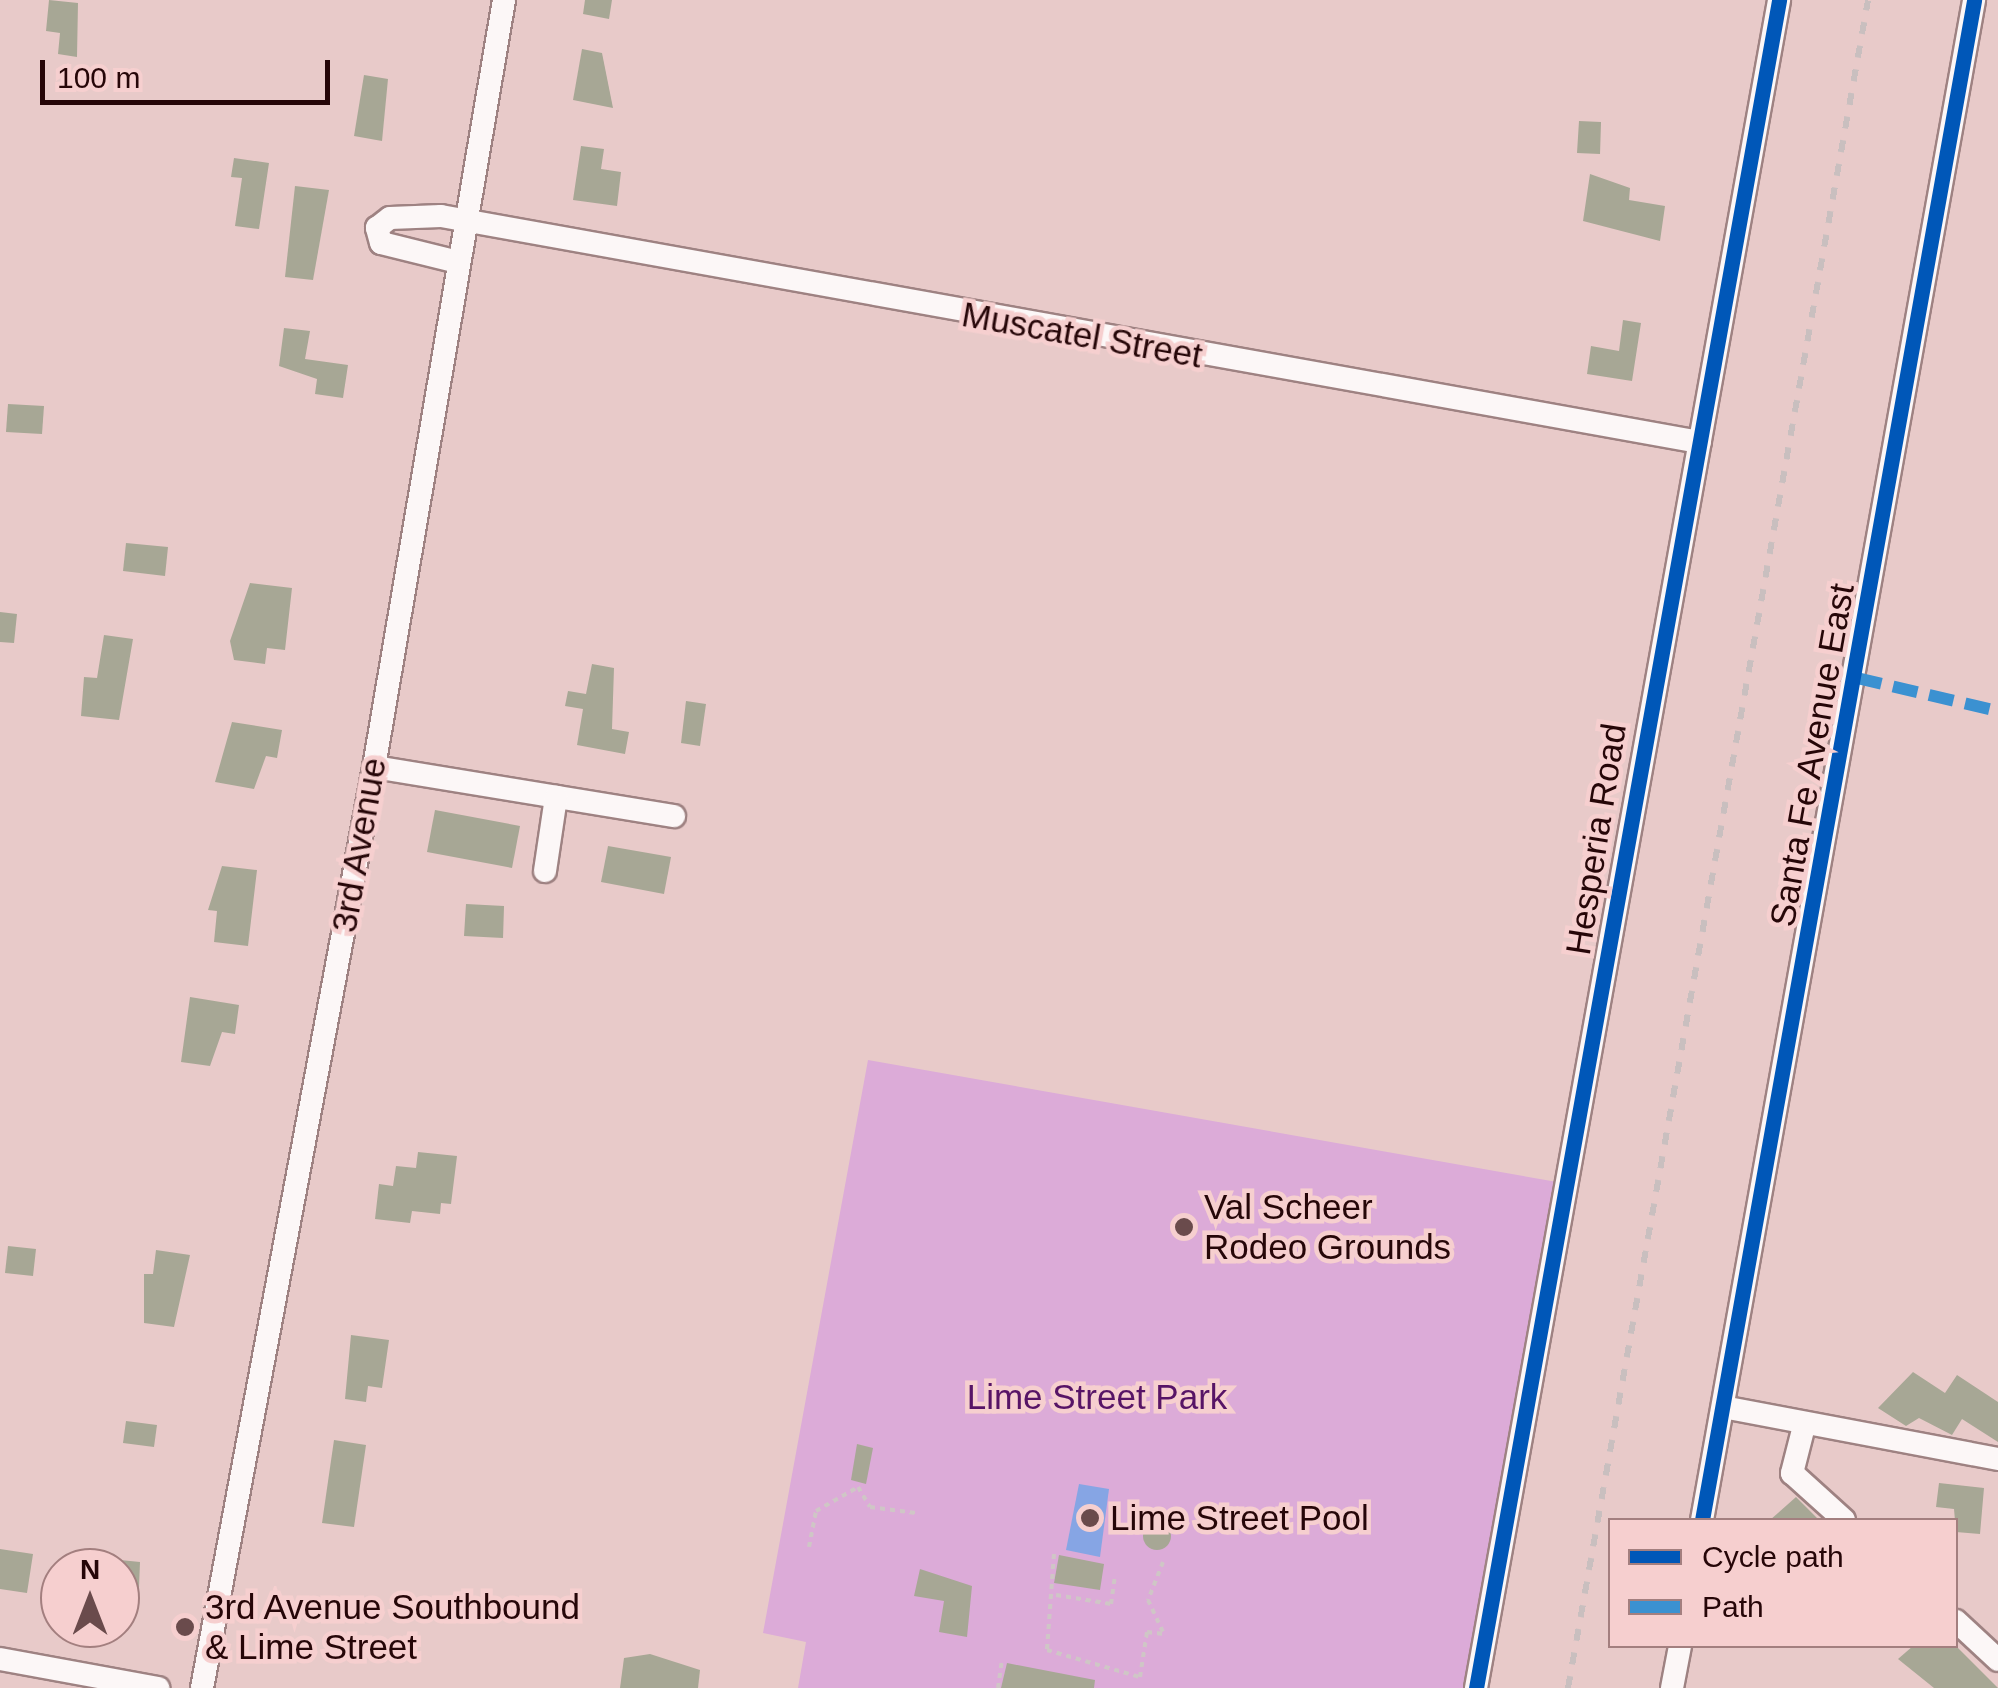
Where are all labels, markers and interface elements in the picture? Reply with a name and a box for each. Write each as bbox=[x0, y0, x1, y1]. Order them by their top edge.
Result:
scale bar bbox=[45, 40, 335, 102]
text: 100 m bbox=[57, 61, 140, 94]
street label: Muscatel Street bbox=[959, 293, 1205, 377]
street label: Santa Fe Avenue East bbox=[1761, 579, 1863, 931]
street label: Hesperia Road bbox=[1557, 720, 1635, 958]
street label: 3rd Avenue bbox=[323, 754, 395, 936]
place label: Val Scheer Rodeo Grounds bbox=[1204, 1186, 1451, 1268]
marker: Val Scheer Rodeo Grounds bbox=[1173, 1216, 1195, 1238]
park label: Lime Street Park bbox=[967, 1376, 1227, 1418]
place label: Lime Street Pool bbox=[1110, 1497, 1369, 1539]
marker: Lime Street Pool bbox=[1079, 1507, 1101, 1529]
legend bbox=[1608, 1518, 1958, 1648]
text: Cycle path bbox=[1702, 1540, 1844, 1573]
north arrow bbox=[40, 1548, 140, 1648]
text: N bbox=[80, 1554, 100, 1585]
place label: 3rd Avenue Southbound & Lime Street bbox=[205, 1586, 582, 1668]
text: Path bbox=[1702, 1590, 1764, 1623]
marker: 3rd Avenue Southbound & Lime Street bbox=[174, 1616, 196, 1638]

